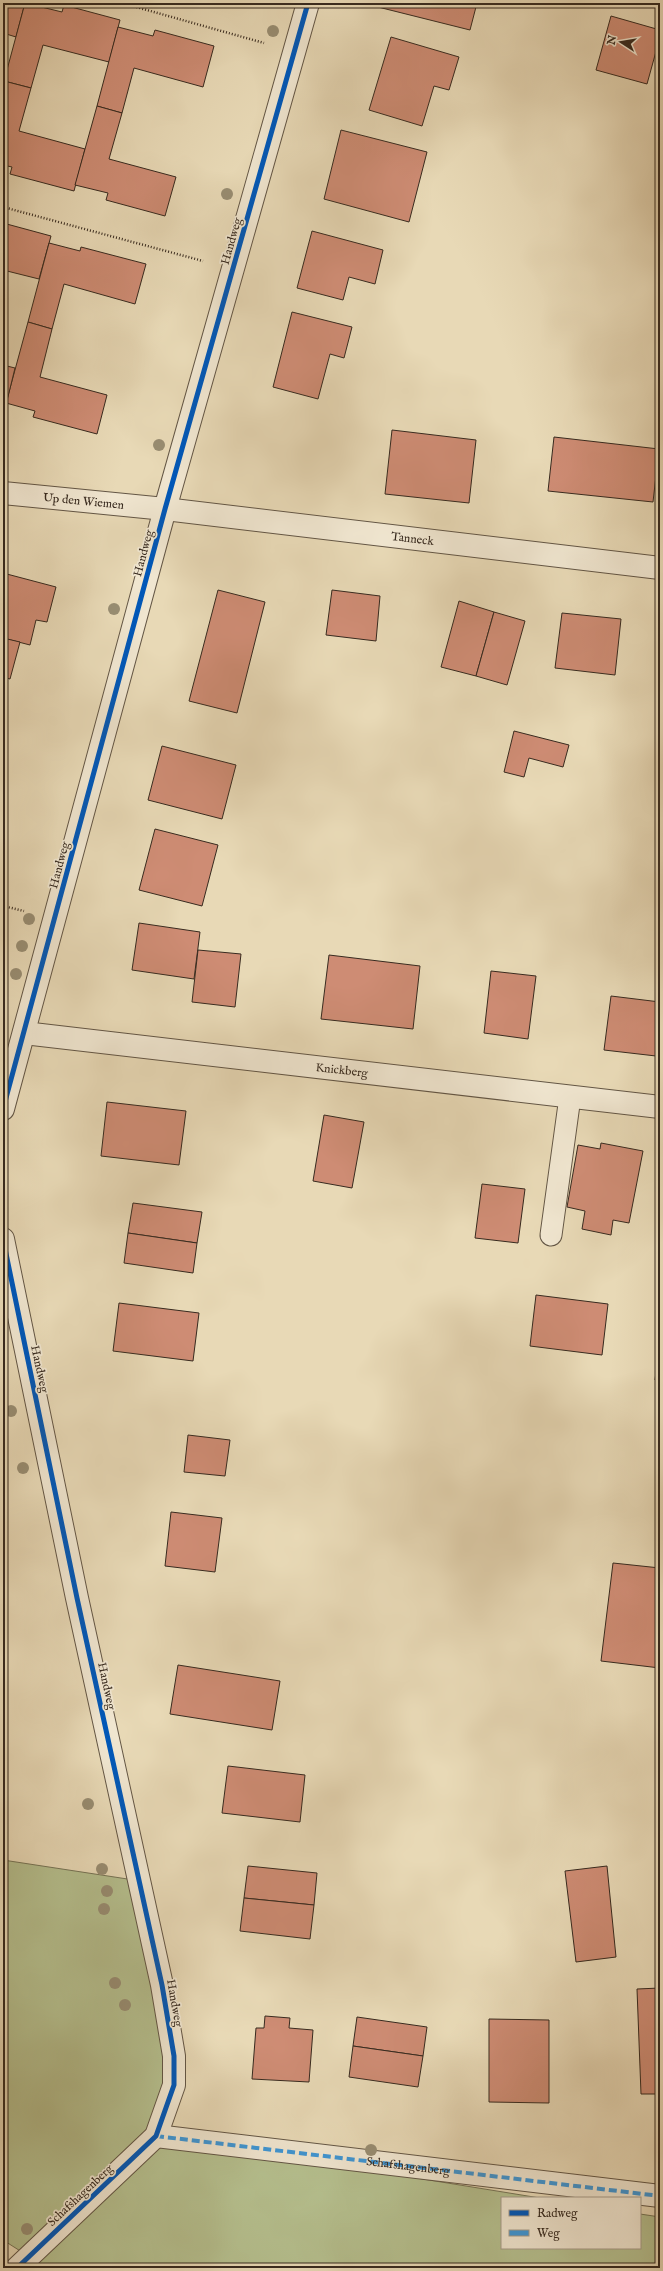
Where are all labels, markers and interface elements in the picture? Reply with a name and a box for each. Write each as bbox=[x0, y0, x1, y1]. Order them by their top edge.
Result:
north arrow bbox=[601, 22, 641, 62]
text: N bbox=[604, 34, 620, 47]
street label: Handweg bbox=[218, 216, 245, 266]
street label: Up den Wiemen bbox=[42, 490, 125, 513]
street label: Handweg bbox=[130, 528, 157, 578]
street label: Tanneck bbox=[390, 529, 435, 549]
street label: Handweg bbox=[46, 840, 73, 890]
street label: Knickberg bbox=[315, 1060, 369, 1081]
street label: Handweg bbox=[27, 1344, 52, 1395]
street label: Handweg bbox=[94, 1661, 119, 1712]
street label: Handweg bbox=[163, 1978, 186, 2029]
street label: Schafshagenberg bbox=[365, 2154, 451, 2179]
street label: Schafshagenberg bbox=[44, 2161, 117, 2230]
legend bbox=[501, 2197, 641, 2249]
text: Radweg bbox=[537, 2206, 578, 2221]
text: Weg bbox=[537, 2226, 560, 2241]

